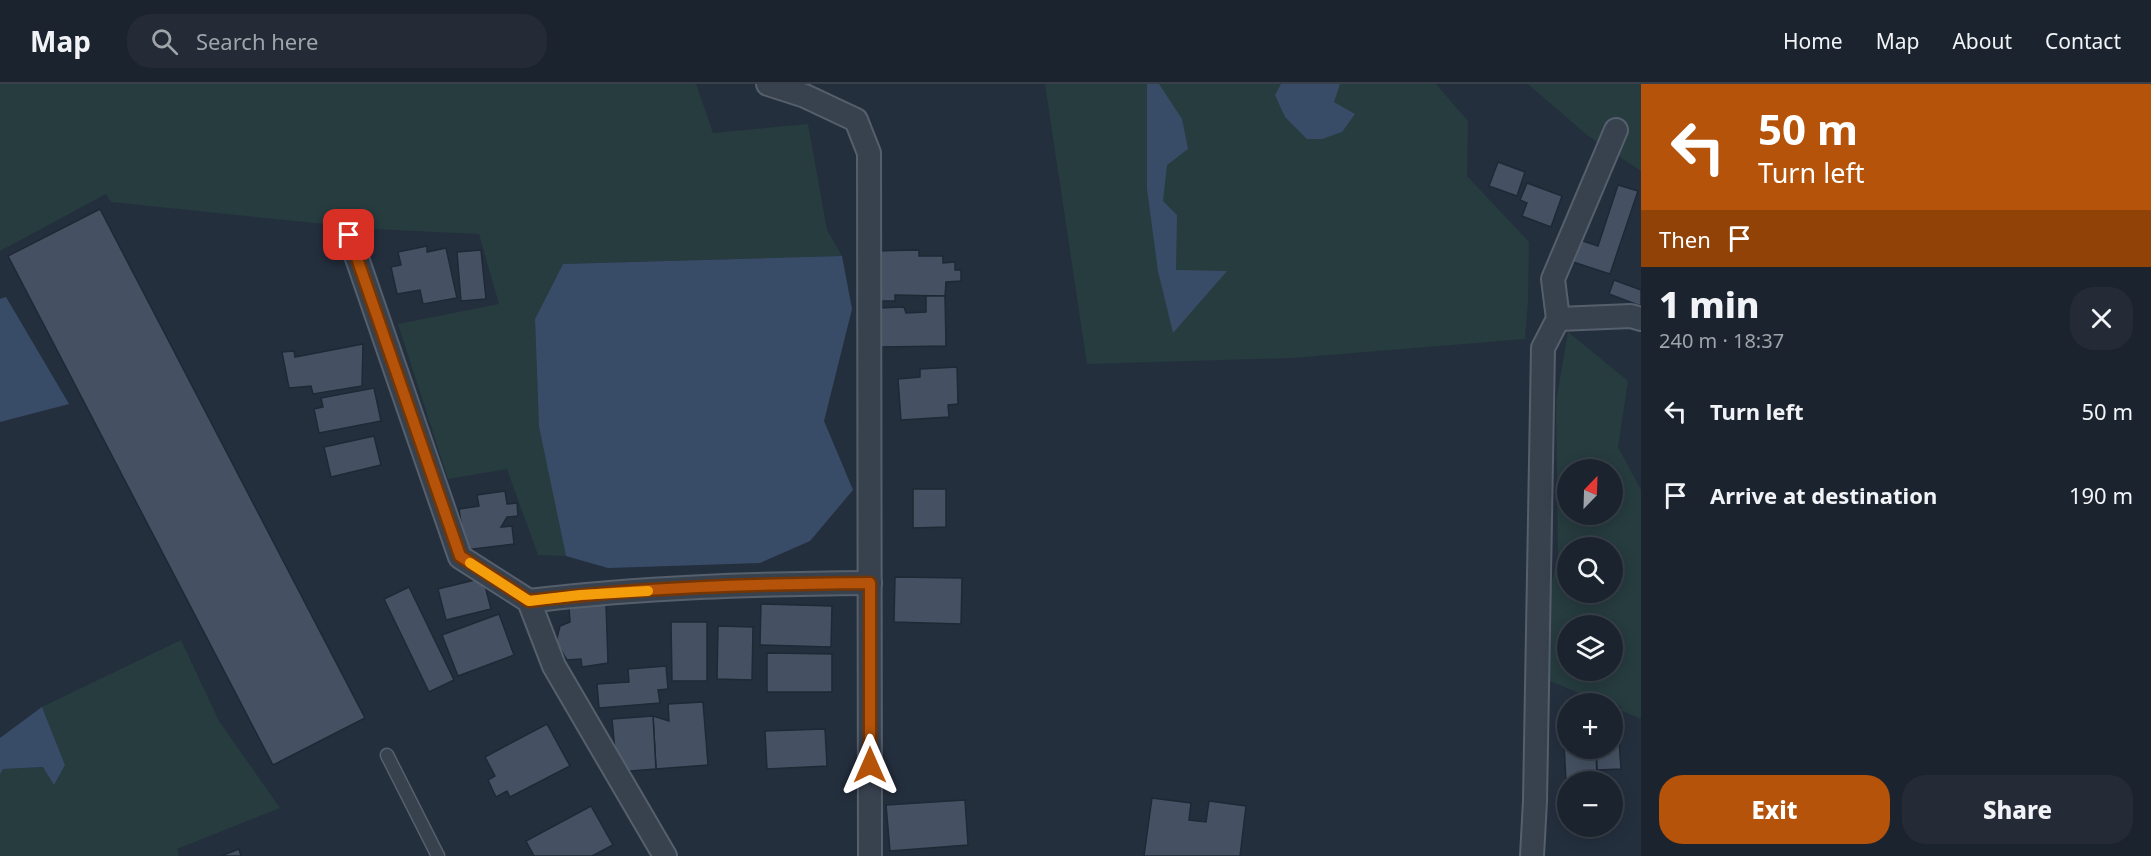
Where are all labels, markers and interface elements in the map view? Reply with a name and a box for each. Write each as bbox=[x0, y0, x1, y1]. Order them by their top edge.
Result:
search box bbox=[127, 14, 547, 68]
text: Map bbox=[30, 22, 91, 60]
icon: search bbox=[148, 25, 181, 58]
text: Search here bbox=[196, 26, 318, 56]
text: Home bbox=[1783, 27, 1843, 55]
text: Map bbox=[1876, 27, 1919, 55]
text: About bbox=[1952, 27, 2012, 55]
text: Contact bbox=[2045, 27, 2121, 55]
text: 50 m bbox=[1758, 100, 1858, 157]
icon: left bbox=[1659, 108, 1737, 186]
text: Turn left bbox=[1758, 154, 1864, 191]
pin bbox=[323, 209, 374, 260]
icon: arrive bbox=[332, 218, 365, 251]
icon: arrive bbox=[1723, 222, 1756, 255]
text: Then bbox=[1659, 224, 1711, 254]
text: 1 min bbox=[1659, 280, 1760, 329]
button: close bbox=[2070, 287, 2133, 350]
text: 240 m · 18:37 bbox=[1659, 327, 1784, 354]
icon: left bbox=[1659, 395, 1692, 428]
text: Turn left bbox=[1710, 396, 1804, 426]
text: 50 m bbox=[2082, 396, 2133, 426]
north arrow bbox=[1557, 459, 1623, 525]
map controls bbox=[1557, 459, 1623, 837]
icon: arrive bbox=[1659, 479, 1692, 512]
text: Arrive at destination bbox=[1710, 480, 1937, 510]
text: 190 m bbox=[2069, 480, 2133, 510]
button: search bbox=[1557, 537, 1623, 603]
button: layers bbox=[1557, 615, 1623, 681]
button: + bbox=[1557, 693, 1623, 759]
position arrow bbox=[838, 733, 902, 797]
button: − bbox=[1557, 771, 1623, 837]
button: Exit bbox=[1659, 775, 1890, 844]
button: Share bbox=[1902, 775, 2133, 844]

